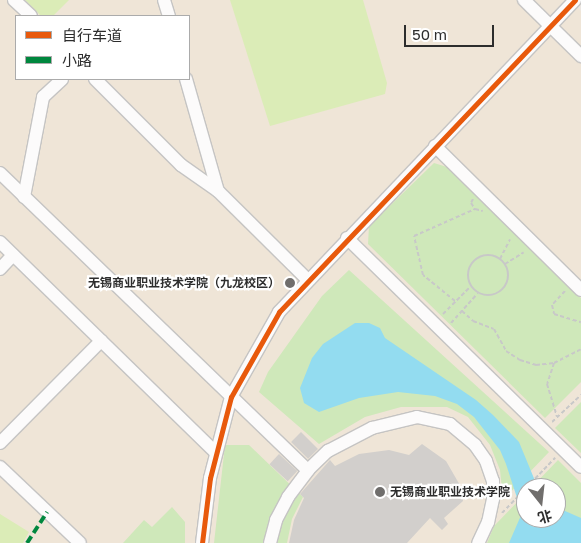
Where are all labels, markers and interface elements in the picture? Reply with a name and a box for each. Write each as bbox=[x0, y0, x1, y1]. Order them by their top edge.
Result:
legend bbox=[15, 15, 190, 80]
scale bar bbox=[406, 15, 496, 47]
text: 50 m bbox=[412, 25, 447, 43]
text: 自行车道 bbox=[62, 26, 122, 44]
text: 小路 bbox=[62, 51, 92, 69]
place label: 无锡商业职业技术学院（九龙校区） bbox=[88, 276, 280, 290]
marker: 无锡商业职业技术学院（九龙校区） bbox=[284, 277, 296, 289]
north arrow bbox=[516, 478, 566, 528]
place label: 无锡商业职业技术学院 bbox=[390, 485, 510, 499]
marker: 无锡商业职业技术学院 bbox=[374, 486, 386, 498]
text: 北 bbox=[536, 507, 554, 527]

